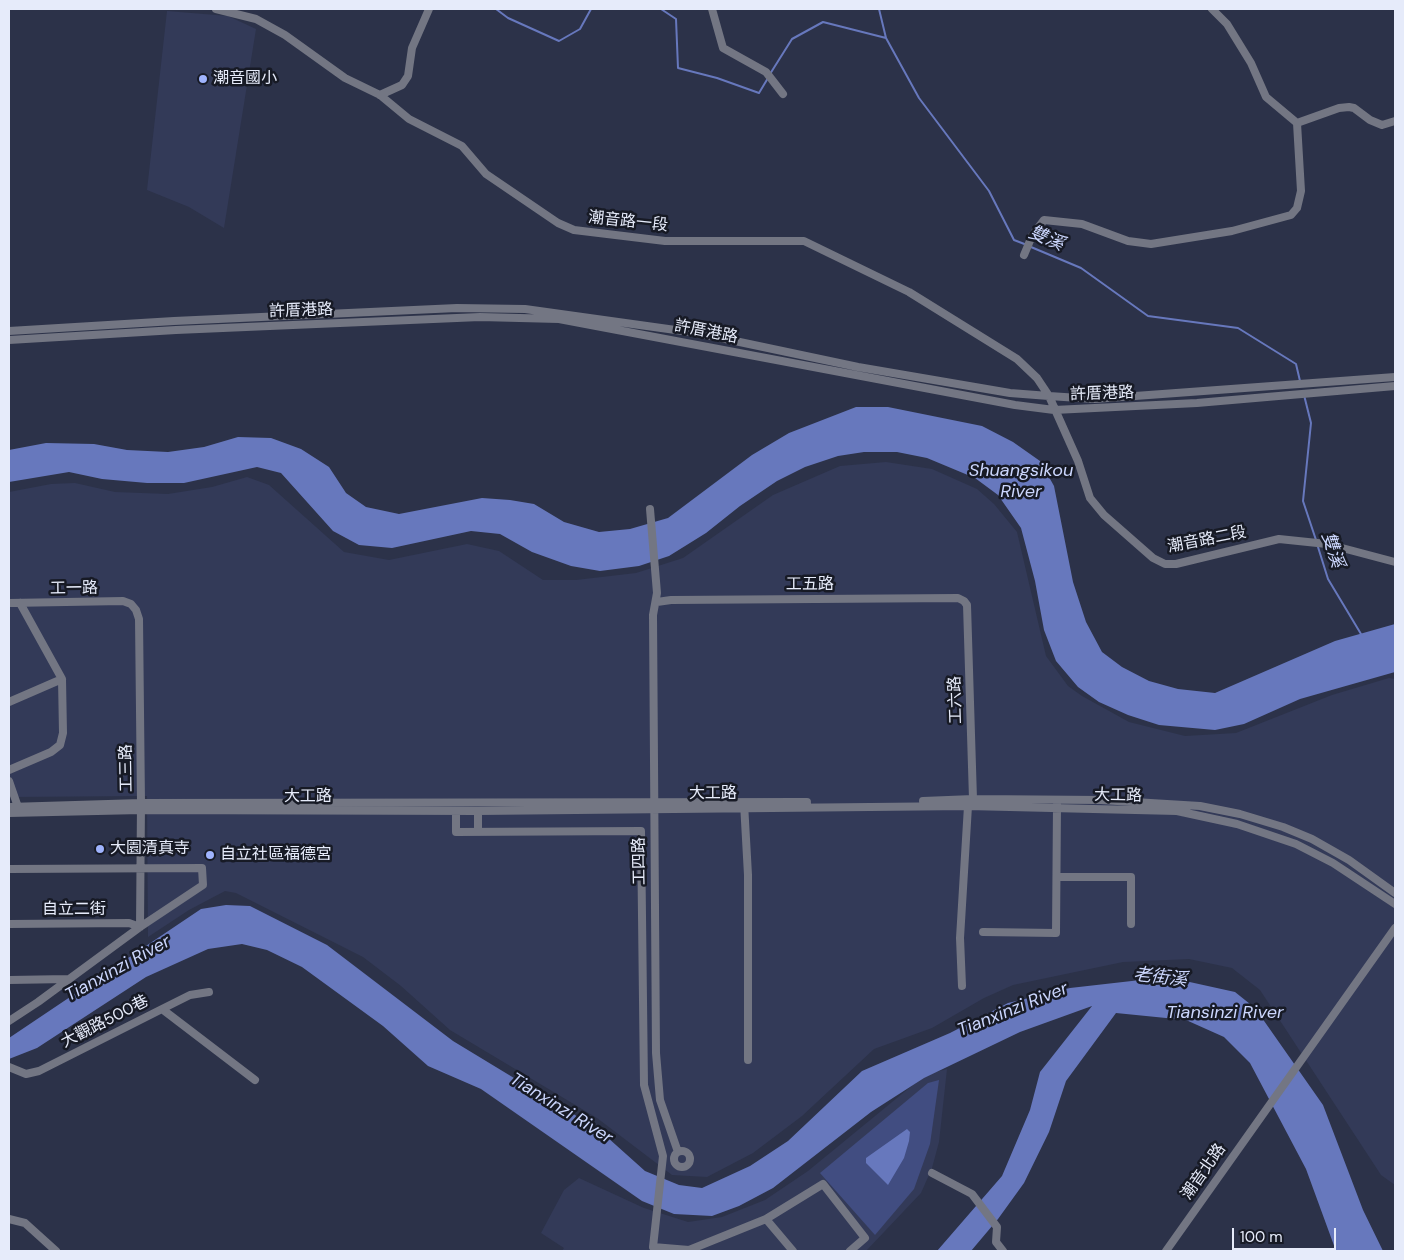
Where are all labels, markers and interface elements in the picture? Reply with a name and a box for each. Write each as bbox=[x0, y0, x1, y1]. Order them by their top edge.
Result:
place label: 潮音國小 bbox=[213, 69, 277, 89]
marker: 潮音國小 bbox=[197, 73, 209, 85]
street label: 潮音路一段 bbox=[587, 208, 669, 236]
water label: 雙溪 bbox=[1025, 222, 1067, 256]
street label: 許厝港路 bbox=[269, 300, 333, 322]
street label: 許厝港路 bbox=[673, 316, 739, 348]
street label: 許厝港路 bbox=[1070, 383, 1134, 405]
water label: Shuangsikou River bbox=[969, 460, 1073, 502]
street label: 潮音路二段 bbox=[1166, 523, 1248, 557]
water label: 雙溪 bbox=[1316, 530, 1348, 570]
street label: 工五路 bbox=[786, 575, 834, 595]
street label: 工一路 bbox=[50, 579, 98, 599]
street label: 工六路 bbox=[946, 676, 966, 724]
street label: 工三路 bbox=[117, 744, 137, 792]
street label: 大工路 bbox=[689, 784, 737, 804]
street label: 大工路 bbox=[1094, 786, 1142, 806]
street label: 大工路 bbox=[284, 787, 332, 807]
street label: 工四路 bbox=[630, 837, 650, 885]
place label: 大園清真寺 bbox=[110, 839, 190, 859]
marker: 大園清真寺 bbox=[94, 843, 106, 855]
place label: 自立社區福德宮 bbox=[220, 845, 332, 865]
marker: 自立社區福德宮 bbox=[204, 849, 216, 861]
street label: 自立二街 bbox=[42, 900, 106, 920]
water label: Tianxinzi River bbox=[61, 931, 175, 1007]
water label: 老街溪 bbox=[1132, 964, 1188, 992]
water label: Tianxinzi River bbox=[955, 978, 1071, 1042]
street label: 大觀路500巷 bbox=[58, 992, 152, 1052]
water label: Tiansinzi River bbox=[1166, 1002, 1284, 1024]
water label: Tianxinzi River bbox=[506, 1069, 616, 1149]
street label: 潮音北路 bbox=[1178, 1140, 1230, 1204]
scale bar bbox=[1234, 1218, 1338, 1250]
text: 100 m bbox=[1240, 1227, 1283, 1247]

